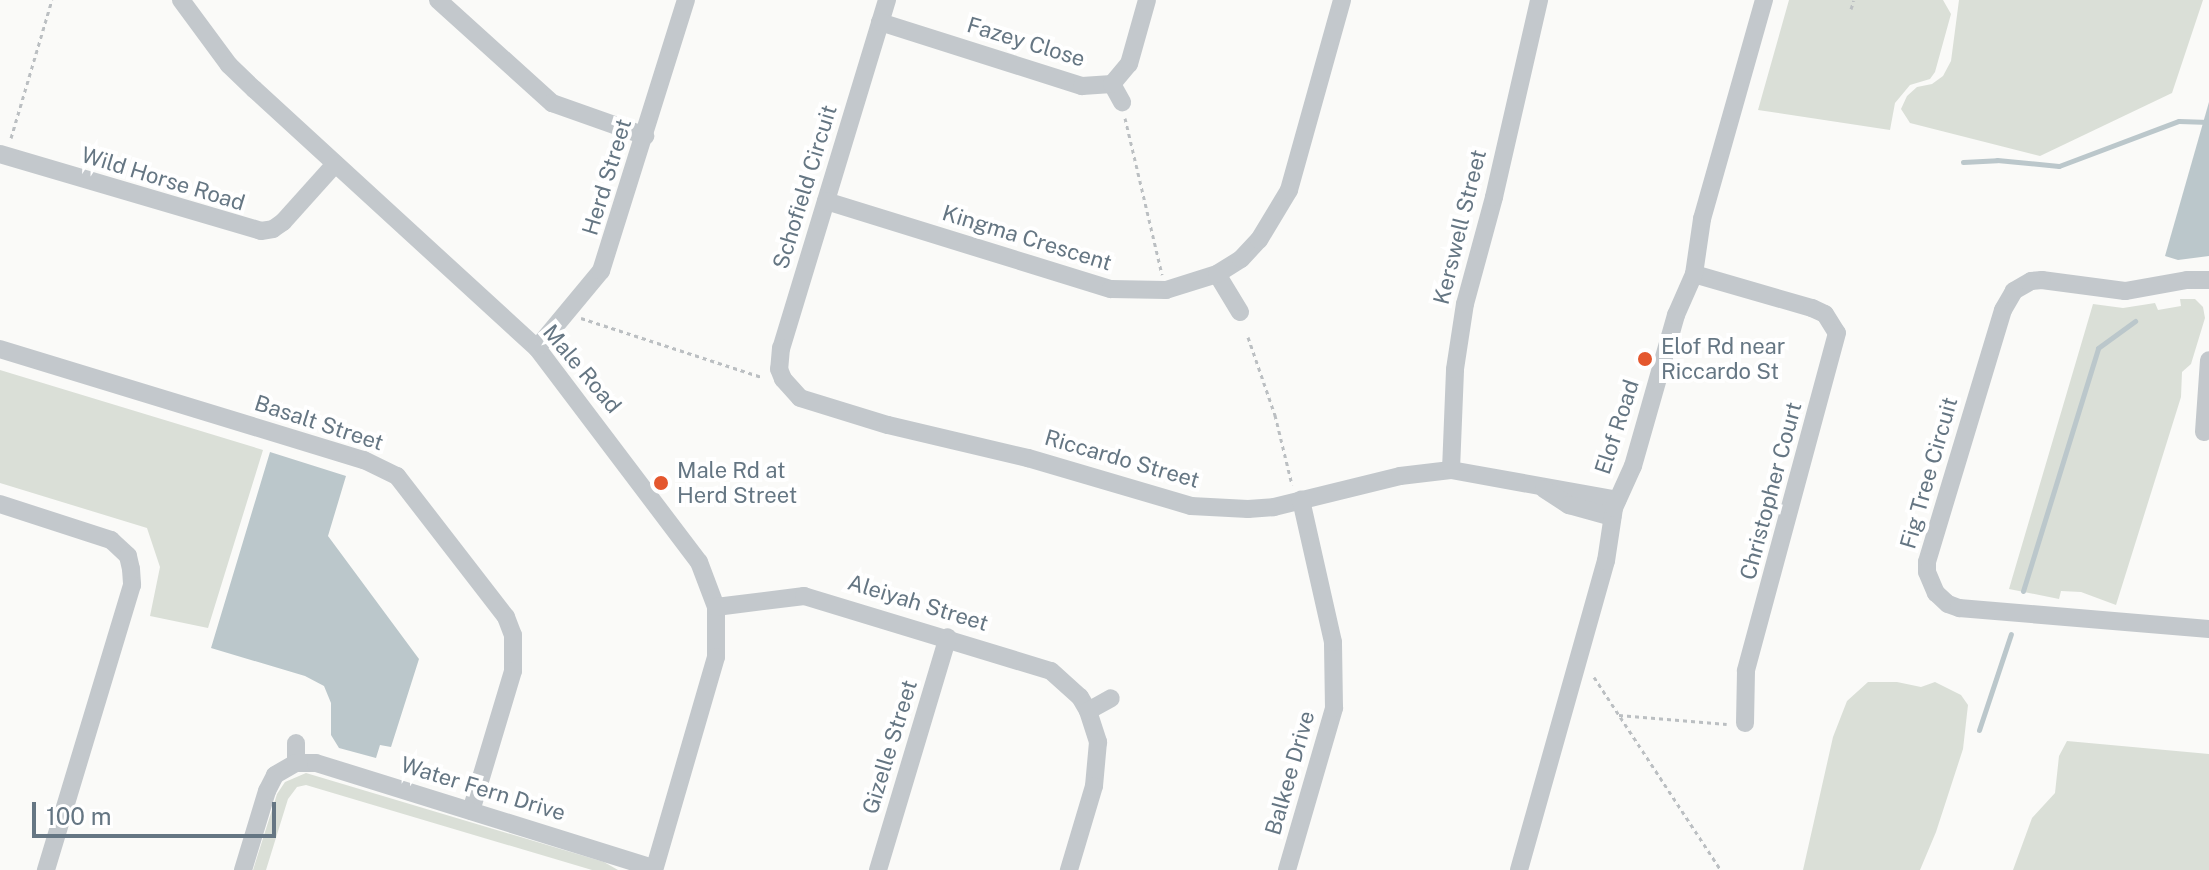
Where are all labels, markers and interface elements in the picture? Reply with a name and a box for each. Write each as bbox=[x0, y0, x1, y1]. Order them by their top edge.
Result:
street label: Fazey Close bbox=[964, 12, 1088, 72]
street label: Schofield Circuit bbox=[767, 102, 843, 272]
street label: Herd Street bbox=[577, 116, 637, 238]
street label: Wild Horse Road bbox=[78, 142, 248, 216]
street label: Kerswell Street bbox=[1428, 147, 1492, 307]
street label: Kingma Crescent bbox=[939, 200, 1115, 276]
street label: Male Road bbox=[537, 319, 627, 419]
place label: Elof Rd near Riccardo St bbox=[1661, 333, 1785, 384]
marker: Elof Rd near Riccardo St bbox=[1636, 350, 1654, 368]
street label: Elof Road bbox=[1589, 376, 1645, 478]
street label: Basalt Street bbox=[251, 390, 387, 456]
street label: Fig Tree Circuit bbox=[1895, 394, 1963, 552]
street label: Christopher Court bbox=[1735, 399, 1807, 583]
street label: Riccardo Street bbox=[1042, 424, 1202, 494]
place label: Male Rd at Herd Street bbox=[677, 457, 797, 508]
marker: Male Rd at Herd Street bbox=[652, 474, 670, 492]
street label: Aleiyah Street bbox=[845, 569, 991, 637]
street label: Gizelle Street bbox=[857, 677, 923, 817]
street label: Balkee Drive bbox=[1260, 708, 1320, 838]
street label: Water Fern Drive bbox=[397, 751, 569, 827]
scale bar bbox=[36, 786, 280, 836]
text: 100 m bbox=[46, 802, 112, 830]

